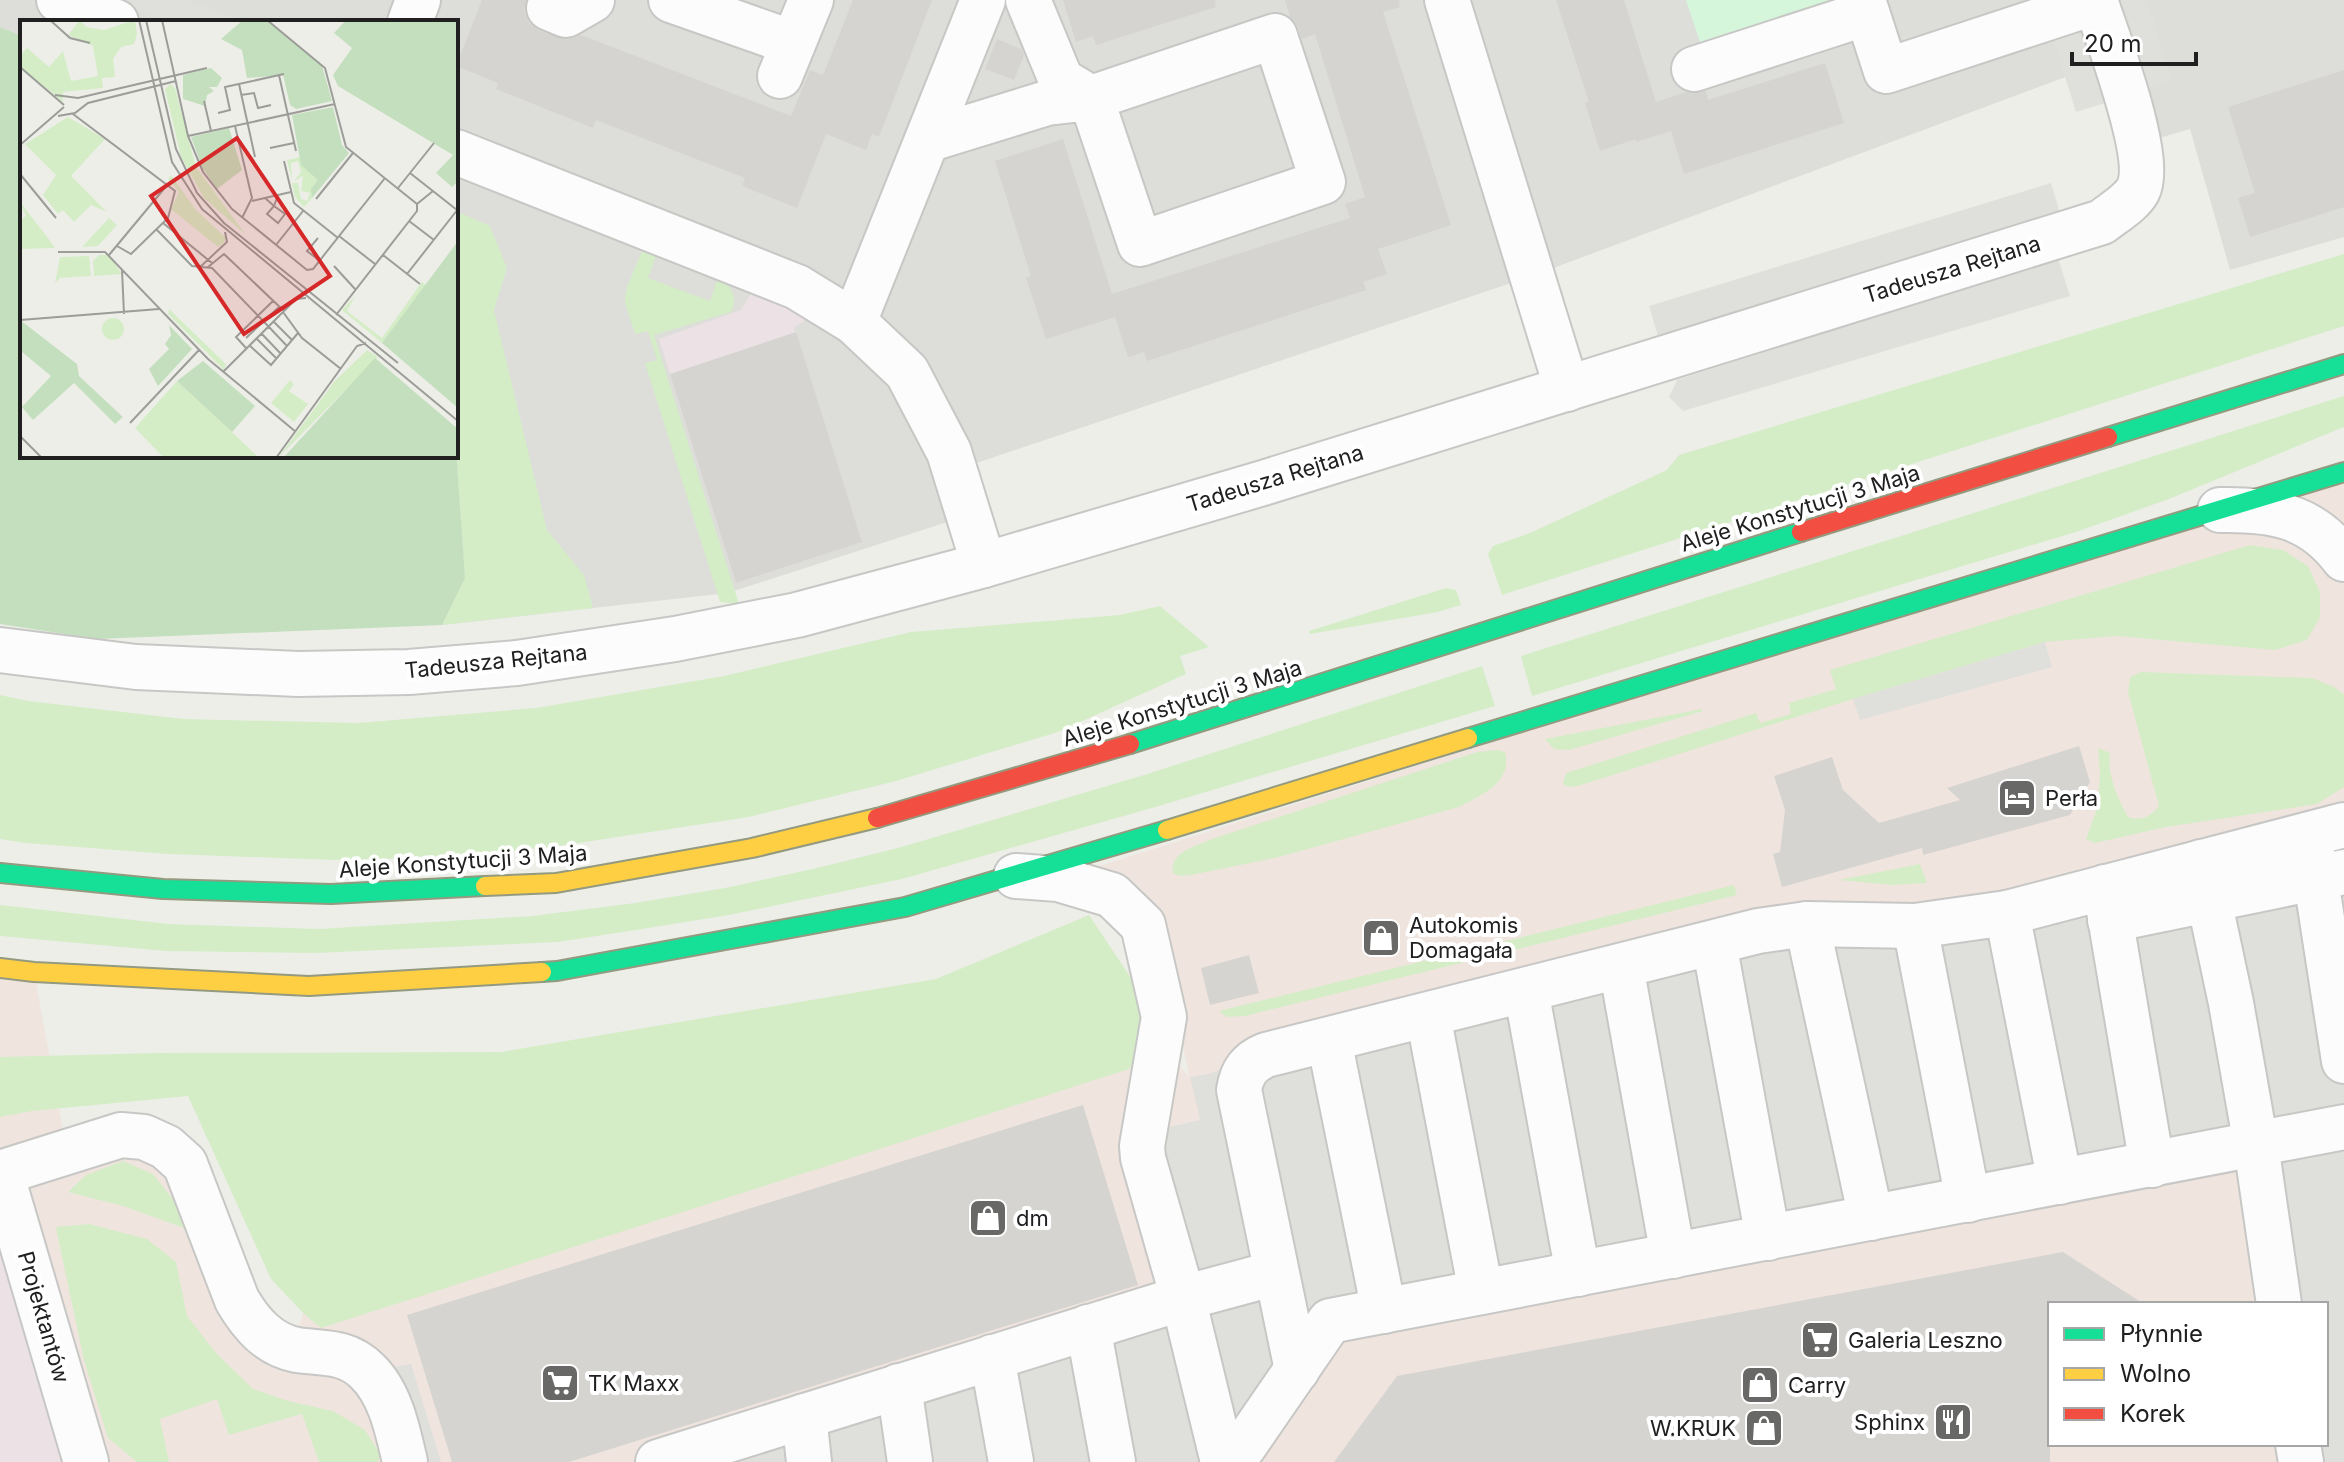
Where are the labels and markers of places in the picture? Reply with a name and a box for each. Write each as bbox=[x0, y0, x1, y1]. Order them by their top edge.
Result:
hotel icon: Perła bbox=[1996, 777, 2038, 819]
place label: Perła bbox=[2045, 785, 2098, 811]
place label: Autokomis Domagała bbox=[1409, 912, 1518, 963]
shop icon: Autokomis Domagała bbox=[1360, 917, 1402, 959]
shop icon: dm bbox=[967, 1197, 1009, 1239]
place label: dm bbox=[1016, 1205, 1049, 1231]
supermarket icon: Galeria Leszno bbox=[1799, 1319, 1841, 1361]
place label: Galeria Leszno bbox=[1848, 1327, 2003, 1353]
supermarket icon: TK Maxx bbox=[539, 1362, 581, 1404]
shop icon: Carry bbox=[1739, 1364, 1781, 1406]
place label: TK Maxx bbox=[588, 1370, 679, 1396]
place label: Carry bbox=[1788, 1372, 1846, 1398]
restaurant icon: Sphinx bbox=[1932, 1401, 1974, 1443]
shop icon: W.KRUK bbox=[1743, 1407, 1785, 1449]
place label: Sphinx bbox=[1854, 1409, 1925, 1435]
place label: W.KRUK bbox=[1650, 1415, 1736, 1441]

